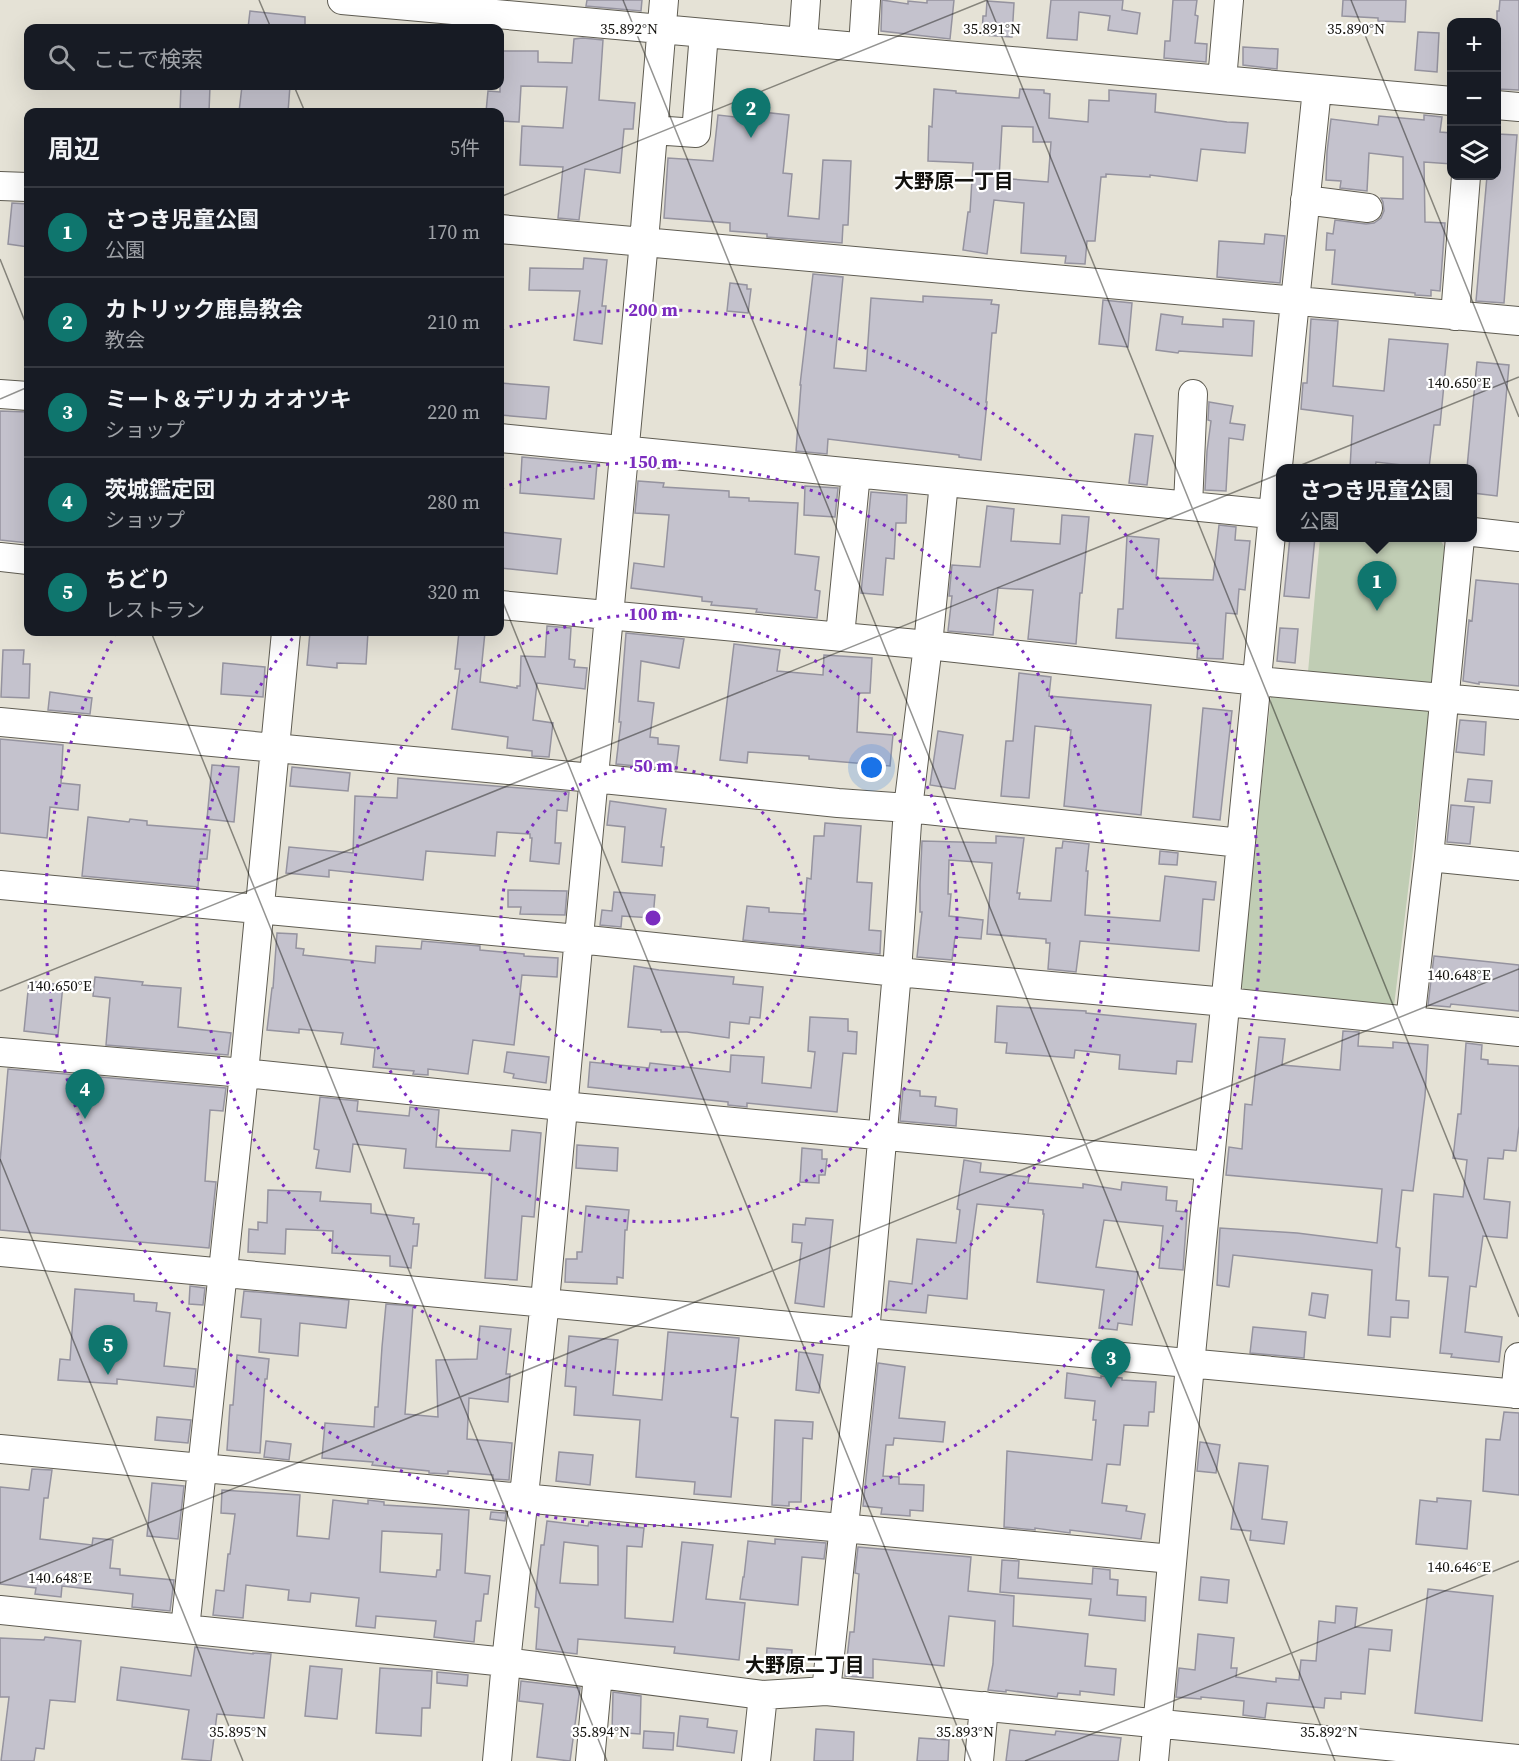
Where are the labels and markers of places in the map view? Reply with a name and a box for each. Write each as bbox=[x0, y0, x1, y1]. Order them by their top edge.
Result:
pin: 2 bbox=[732, 88, 771, 138]
pin: 1 bbox=[1358, 562, 1396, 611]
centre of rings bbox=[643, 908, 663, 928]
pin: 4 bbox=[66, 1070, 104, 1119]
pin: 5 bbox=[88, 1326, 128, 1375]
pin: 3 bbox=[1092, 1338, 1130, 1388]

